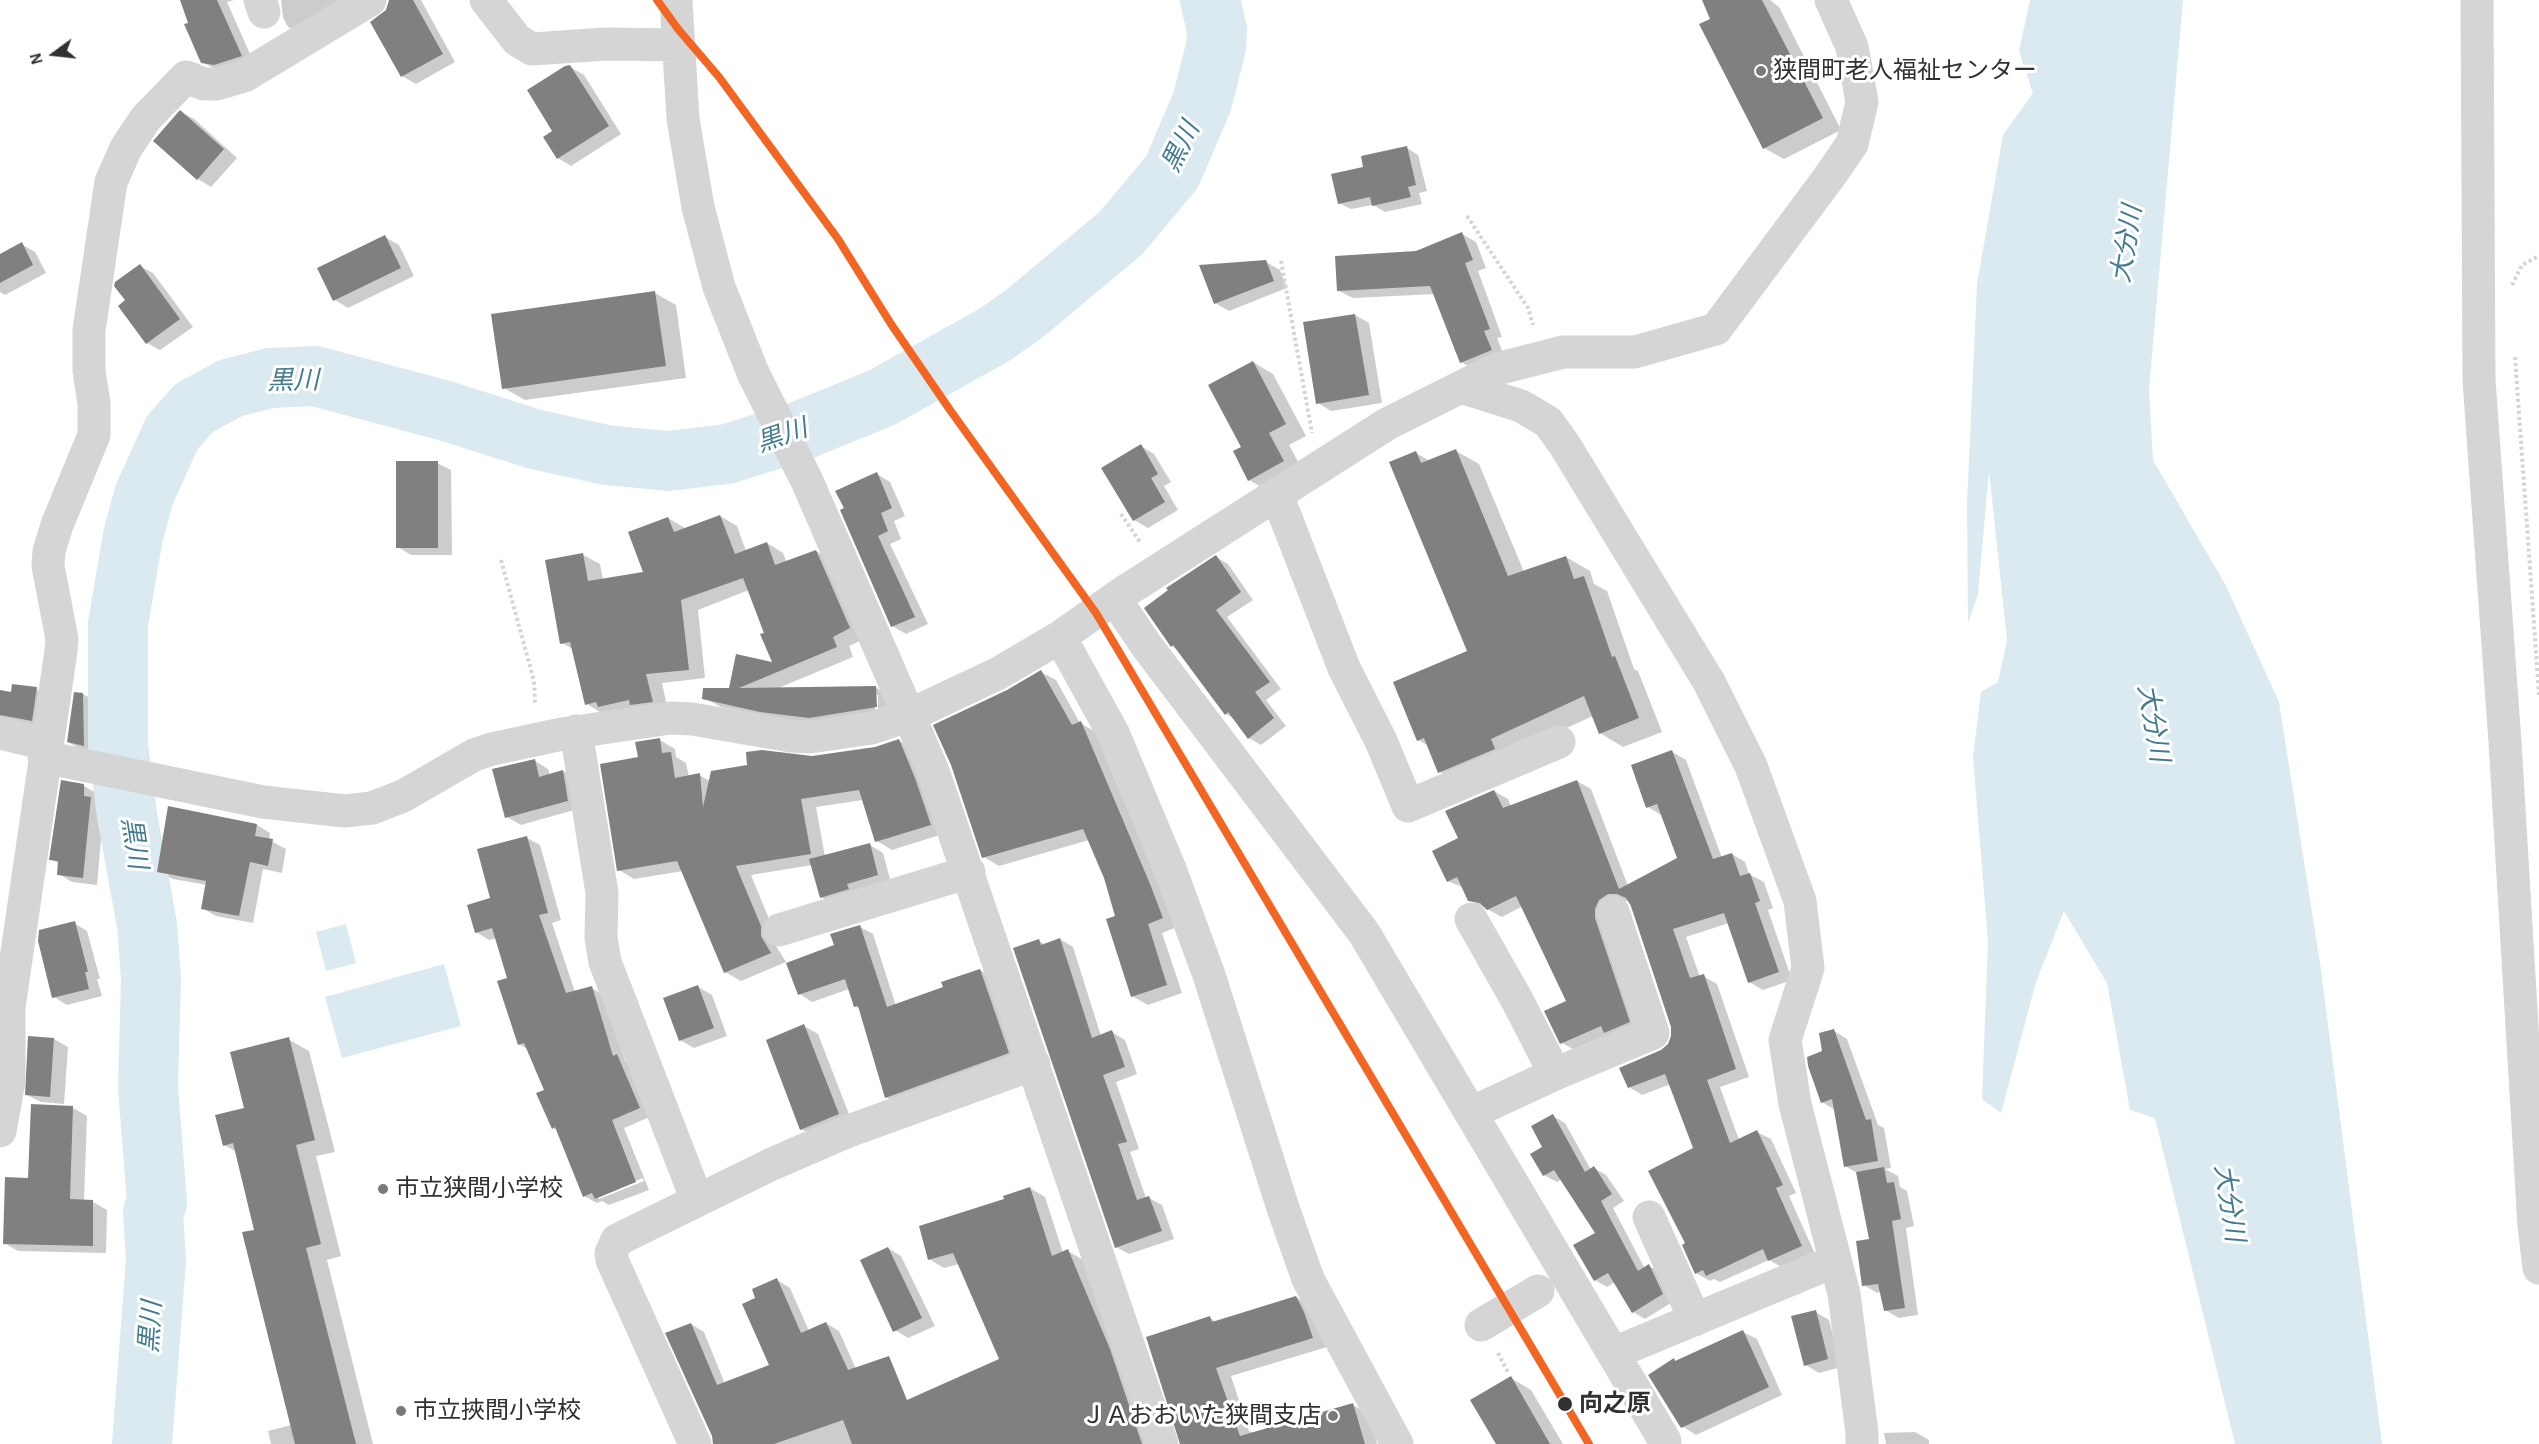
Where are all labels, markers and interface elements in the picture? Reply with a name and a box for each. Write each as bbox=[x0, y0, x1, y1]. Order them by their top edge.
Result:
north arrow bbox=[24, 24, 84, 84]
text: N bbox=[27, 51, 46, 66]
place label: 狭間町老人福祉センター bbox=[1773, 57, 2037, 85]
marker: 狭間町老人福祉センター bbox=[1754, 64, 1768, 78]
water label: 黒川 bbox=[1156, 117, 1206, 177]
water label: 大分川 bbox=[2105, 203, 2149, 285]
water label: 黒川 bbox=[267, 365, 319, 397]
water label: 黒川 bbox=[752, 413, 812, 459]
water label: 大分川 bbox=[2131, 682, 2175, 764]
water label: 黒川 bbox=[115, 815, 153, 871]
water label: 大分川 bbox=[2207, 1162, 2251, 1244]
place label: 市立狭間小学校 bbox=[395, 1175, 563, 1203]
marker: 市立狭間小学校 bbox=[376, 1182, 390, 1196]
water label: 黒川 bbox=[134, 1300, 168, 1354]
place label: 向之原 bbox=[1579, 1390, 1651, 1418]
marker: 向之原 bbox=[1556, 1395, 1574, 1413]
place label: 市立挾間小学校 bbox=[413, 1397, 581, 1425]
place label: ＪＡおおいた狭間支店 bbox=[1081, 1402, 1321, 1430]
marker: 市立挾間小学校 bbox=[394, 1404, 408, 1418]
marker: ＪＡおおいた狭間支店 bbox=[1326, 1409, 1340, 1423]

